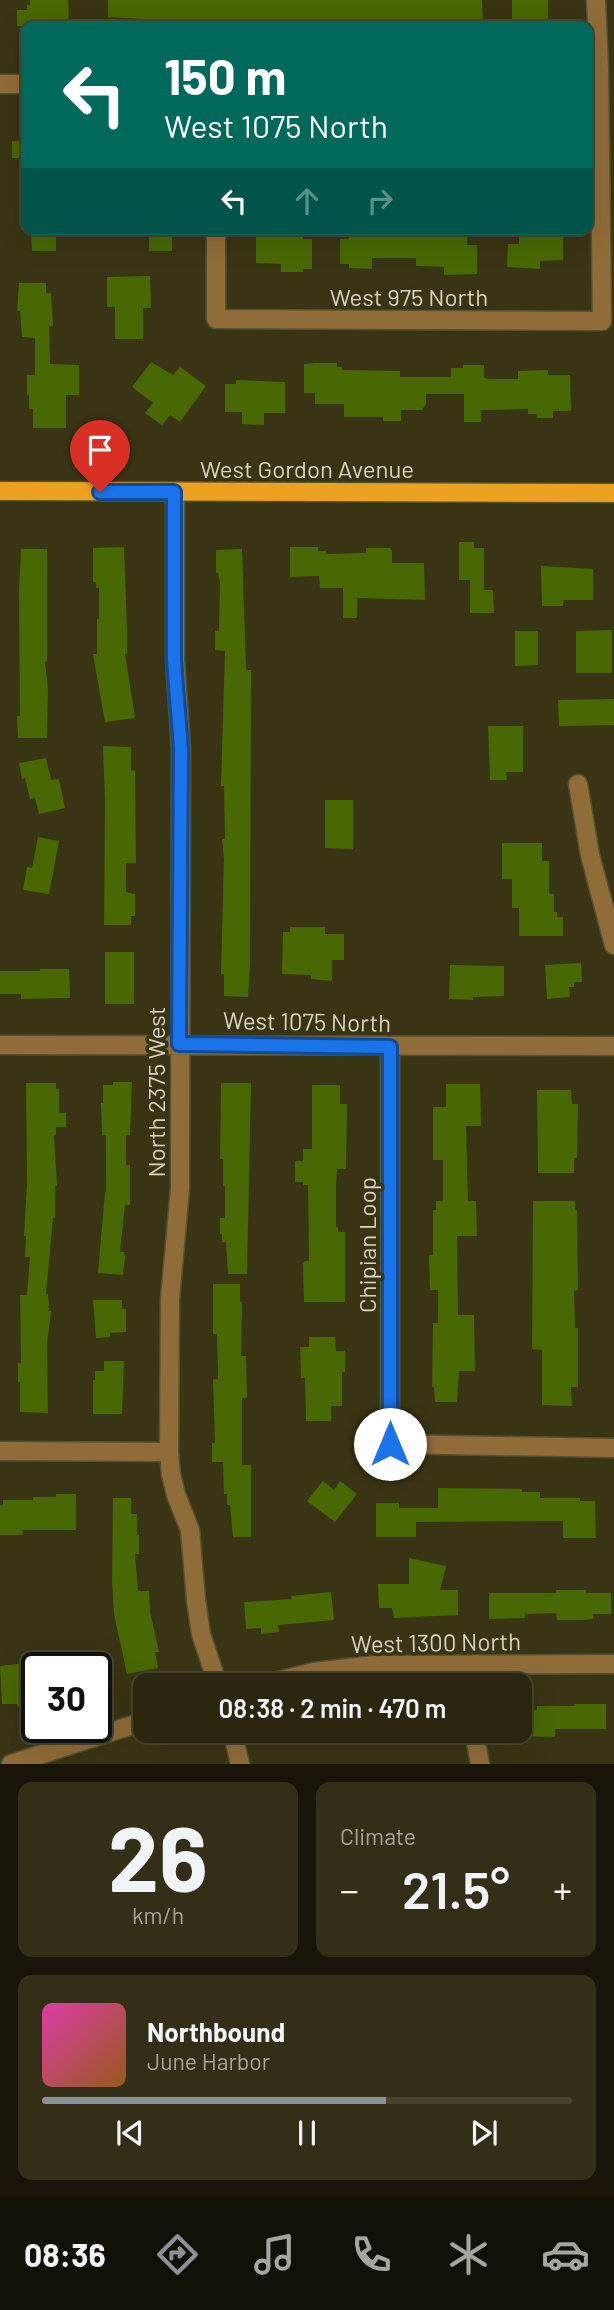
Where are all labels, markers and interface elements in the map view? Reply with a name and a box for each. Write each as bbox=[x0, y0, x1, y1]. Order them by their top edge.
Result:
text: 150 m bbox=[164, 46, 286, 105]
icon: left bbox=[49, 49, 140, 140]
text: West 1075 North bbox=[164, 106, 388, 144]
icon: left bbox=[215, 182, 253, 220]
icon: ahead bbox=[288, 182, 326, 220]
icon: right bbox=[361, 182, 399, 220]
street label: West 975 North bbox=[330, 282, 488, 311]
pin bbox=[70, 420, 130, 492]
icon: arrive bbox=[81, 431, 119, 469]
street label: West Gordon Avenue bbox=[200, 454, 414, 483]
street label: West 1075 North bbox=[223, 1005, 391, 1037]
street label: North 2375 West bbox=[141, 1006, 170, 1178]
street label: Chipian Loop bbox=[352, 1177, 381, 1313]
position arrow bbox=[353, 1407, 427, 1481]
street label: West 1300 North bbox=[351, 1626, 521, 1658]
speed limit sign: 30 bbox=[21, 1652, 112, 1743]
text: 08:38 · 2 min · 470 m bbox=[219, 1692, 446, 1723]
text: 26 bbox=[108, 1801, 208, 1910]
text: Climate bbox=[340, 1822, 416, 1850]
text: 21.5° bbox=[402, 1857, 510, 1919]
text: − bbox=[340, 1866, 359, 1912]
text: + bbox=[553, 1866, 572, 1912]
text: km/h bbox=[132, 1901, 184, 1929]
text: Northbound bbox=[147, 2016, 285, 2047]
text: June Harbor bbox=[147, 2047, 270, 2075]
icon: previous bbox=[111, 2114, 149, 2152]
icon: pause bbox=[288, 2114, 326, 2152]
icon: next bbox=[465, 2114, 503, 2152]
icon: directions bbox=[153, 2230, 202, 2279]
icon: music bbox=[250, 2230, 299, 2279]
icon: phone bbox=[347, 2230, 396, 2279]
icon: climate bbox=[444, 2230, 493, 2279]
icon: car bbox=[541, 2230, 590, 2279]
text: 08:36 bbox=[24, 2235, 106, 2273]

